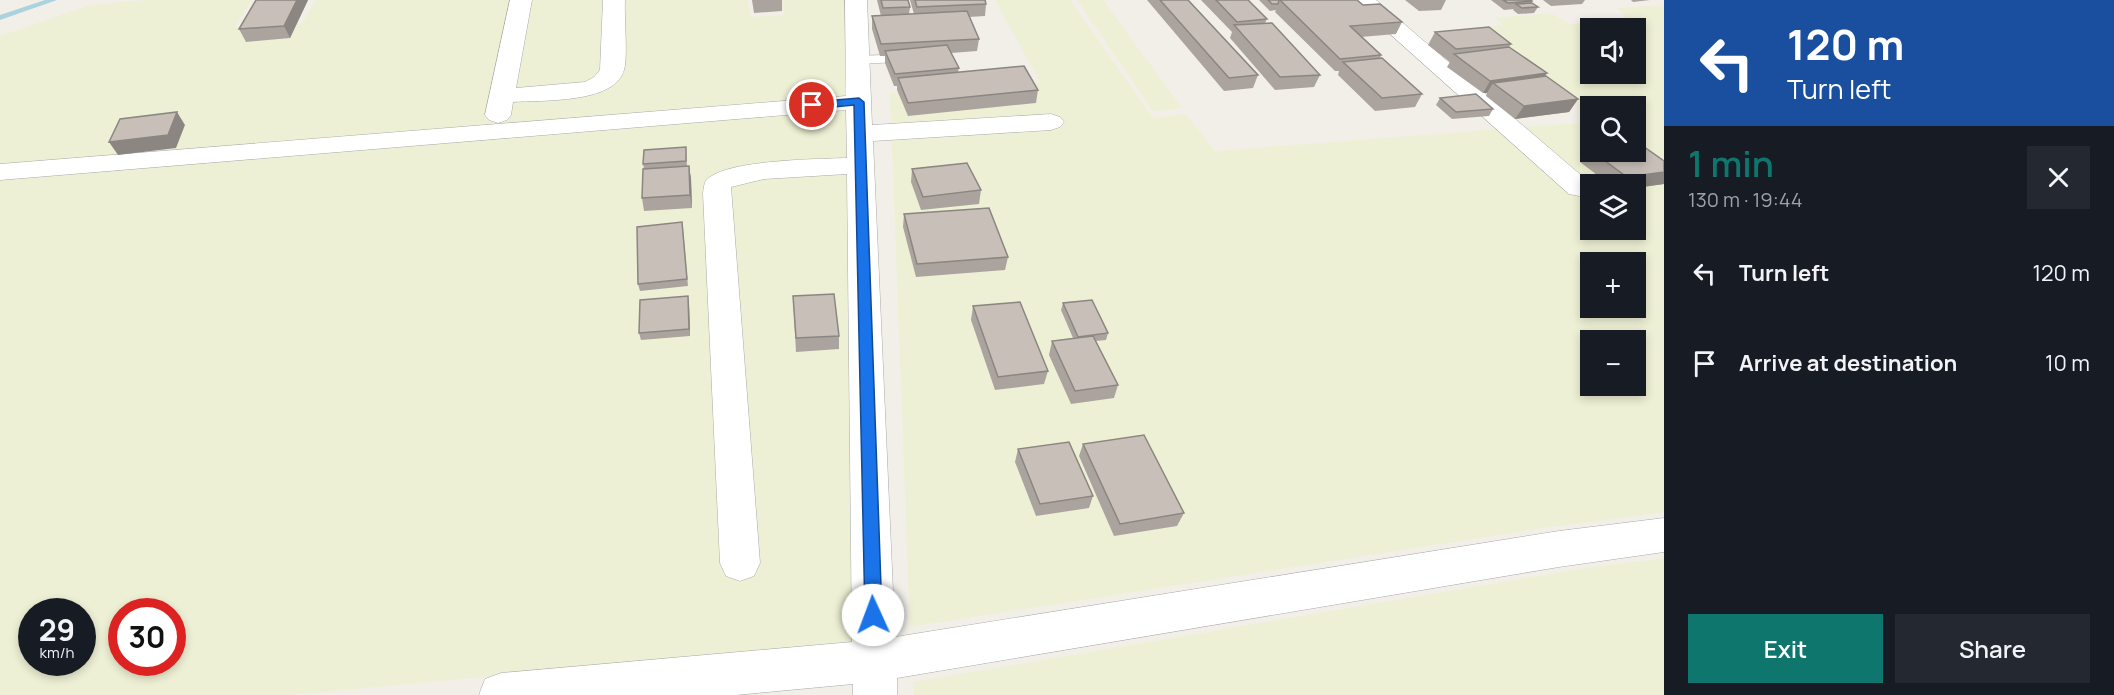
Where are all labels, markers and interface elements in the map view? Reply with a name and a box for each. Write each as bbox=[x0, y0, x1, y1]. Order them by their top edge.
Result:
text: 120 m bbox=[1787, 15, 1904, 73]
map controls bbox=[1580, 18, 1646, 396]
button: sound bbox=[1580, 18, 1646, 84]
icon: left bbox=[1688, 24, 1766, 102]
text: Turn left bbox=[1787, 70, 1891, 107]
pin bbox=[786, 79, 837, 130]
icon: arrive bbox=[795, 88, 828, 121]
button: search bbox=[1580, 96, 1646, 162]
text: 1 min bbox=[1688, 139, 1774, 188]
button: close bbox=[2027, 146, 2090, 209]
button: layers bbox=[1580, 174, 1646, 240]
text: 130 m · 19:44 bbox=[1688, 186, 1803, 213]
button: + bbox=[1580, 252, 1646, 318]
icon: left bbox=[1688, 257, 1721, 290]
text: Turn left bbox=[1739, 258, 1829, 288]
text: 120 m bbox=[2032, 258, 2090, 288]
button: − bbox=[1580, 330, 1646, 396]
icon: arrive bbox=[1688, 347, 1721, 380]
text: Arrive at destination bbox=[1739, 348, 1957, 378]
text: 10 m bbox=[2045, 348, 2090, 378]
position arrow bbox=[841, 583, 905, 647]
speed limit sign: 30 bbox=[108, 598, 186, 676]
text: 29 bbox=[39, 609, 75, 650]
button: Exit bbox=[1688, 614, 1883, 683]
button: Share bbox=[1895, 614, 2090, 683]
text: km/h bbox=[40, 642, 74, 663]

